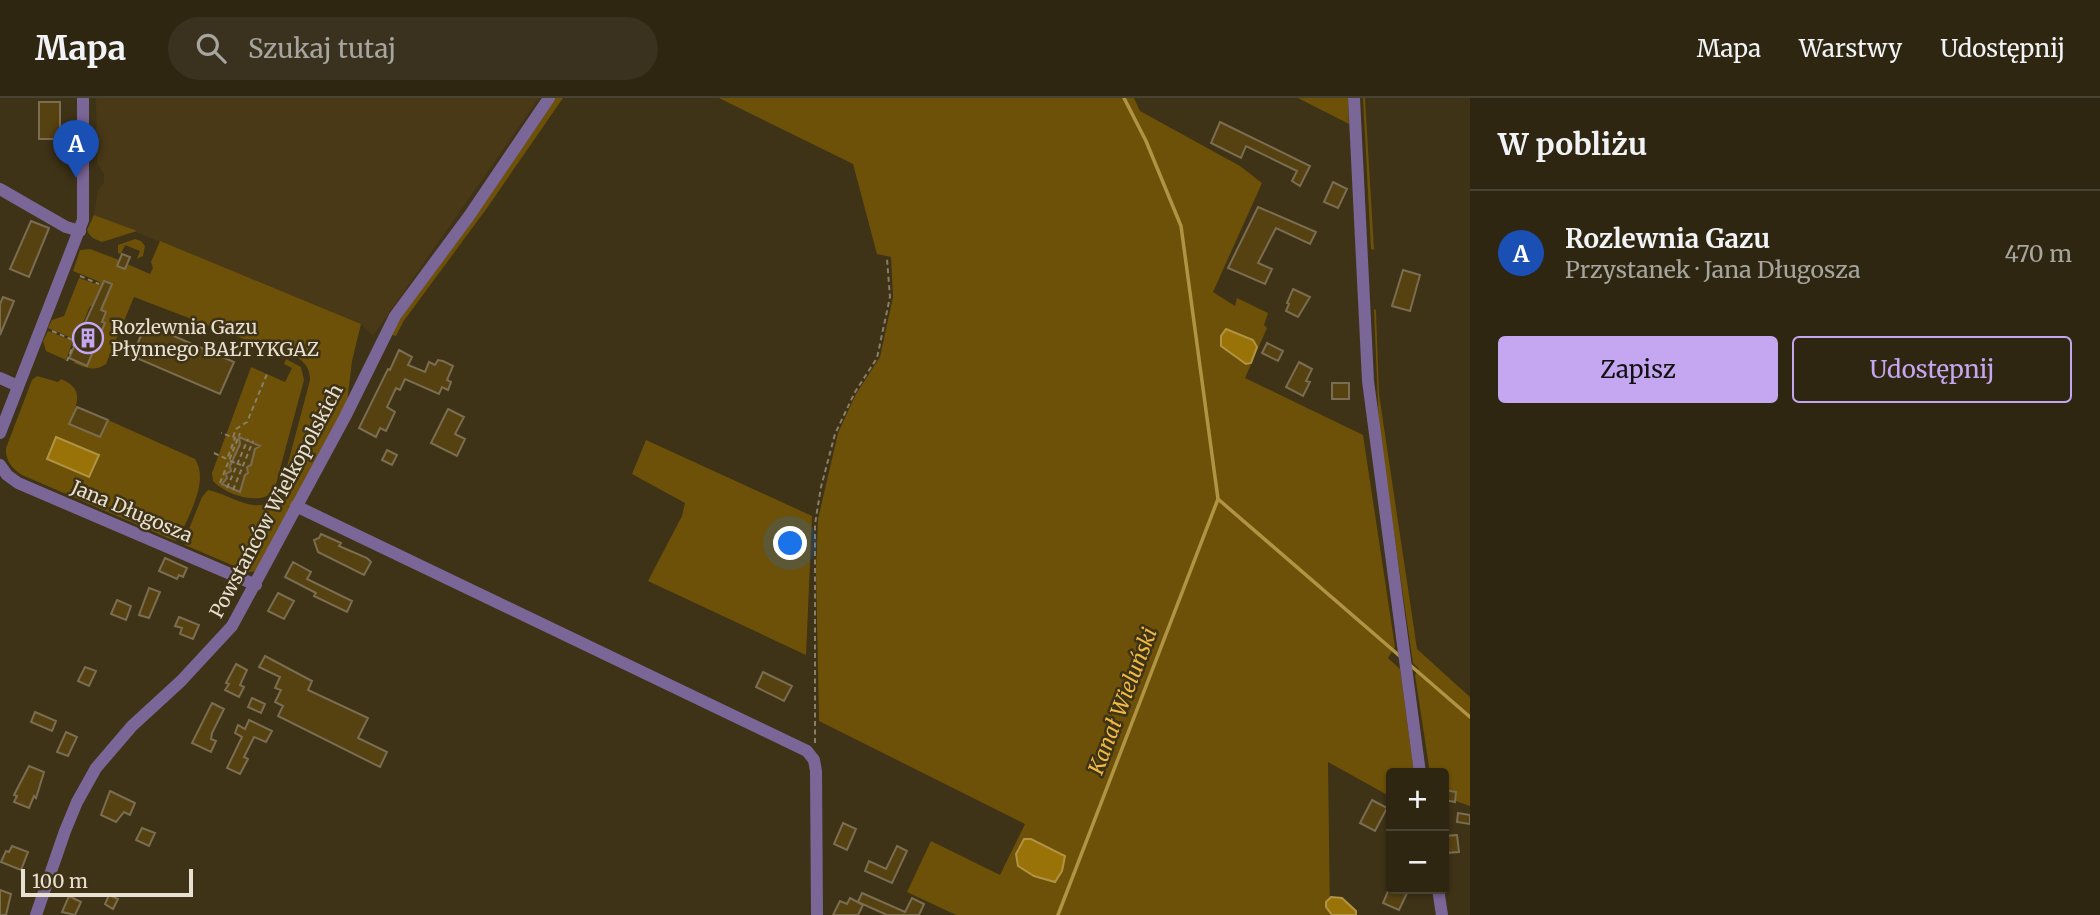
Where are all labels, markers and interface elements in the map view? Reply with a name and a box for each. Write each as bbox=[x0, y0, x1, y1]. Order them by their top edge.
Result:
search box bbox=[168, 17, 658, 80]
text: Mapa bbox=[35, 28, 126, 69]
icon: search bbox=[192, 29, 230, 67]
text: Szukaj tutaj bbox=[248, 32, 396, 65]
text: Mapa bbox=[1697, 33, 1761, 64]
text: Warstwy bbox=[1799, 33, 1902, 64]
text: Udostępnij bbox=[1940, 33, 2065, 64]
pin: A bbox=[53, 120, 99, 178]
text: W pobliżu bbox=[1498, 125, 1647, 163]
text: Rozlewnia Gazu bbox=[1565, 222, 1770, 255]
text: A bbox=[1513, 239, 1529, 268]
text: 470 m bbox=[2005, 239, 2072, 268]
text: Przystanek · Jana Długosza bbox=[1565, 255, 1861, 284]
place label: Rozlewnia Gazu Płynnego BAŁTYKGAZ bbox=[111, 315, 319, 361]
building icon: Rozlewnia Gazu Płynnego BAŁTYKGAZ bbox=[71, 321, 105, 355]
button: Zapisz bbox=[1498, 336, 1778, 403]
button: Udostępnij bbox=[1792, 336, 2072, 403]
street label: Powstańców Wielkopolskich bbox=[204, 380, 348, 622]
street label: Jana Długosza bbox=[67, 474, 196, 547]
your location bbox=[773, 526, 807, 560]
water label: Kanał Wieluński bbox=[1082, 624, 1163, 779]
map controls bbox=[1386, 768, 1449, 894]
button: + bbox=[1386, 768, 1449, 831]
button: − bbox=[1386, 831, 1449, 894]
scale bar bbox=[21, 866, 192, 898]
text: 100 m bbox=[32, 869, 88, 893]

